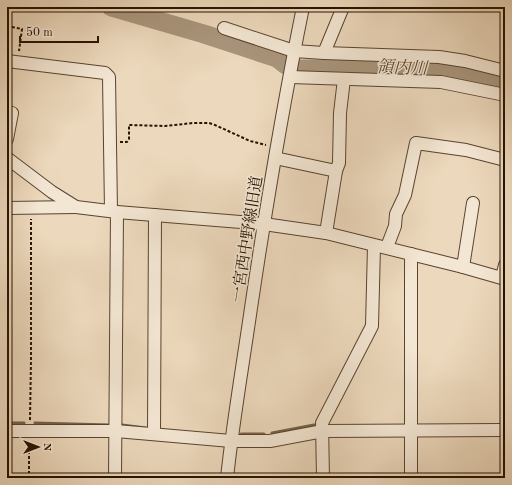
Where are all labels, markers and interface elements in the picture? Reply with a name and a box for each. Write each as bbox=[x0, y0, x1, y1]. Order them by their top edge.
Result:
scale bar bbox=[20, 18, 98, 44]
text: 50 m bbox=[26, 26, 53, 39]
water label: 領内川 bbox=[376, 57, 430, 78]
street label: 一宮西中野線旧道 bbox=[228, 175, 266, 304]
north arrow bbox=[18, 427, 58, 467]
text: N bbox=[41, 443, 52, 452]

